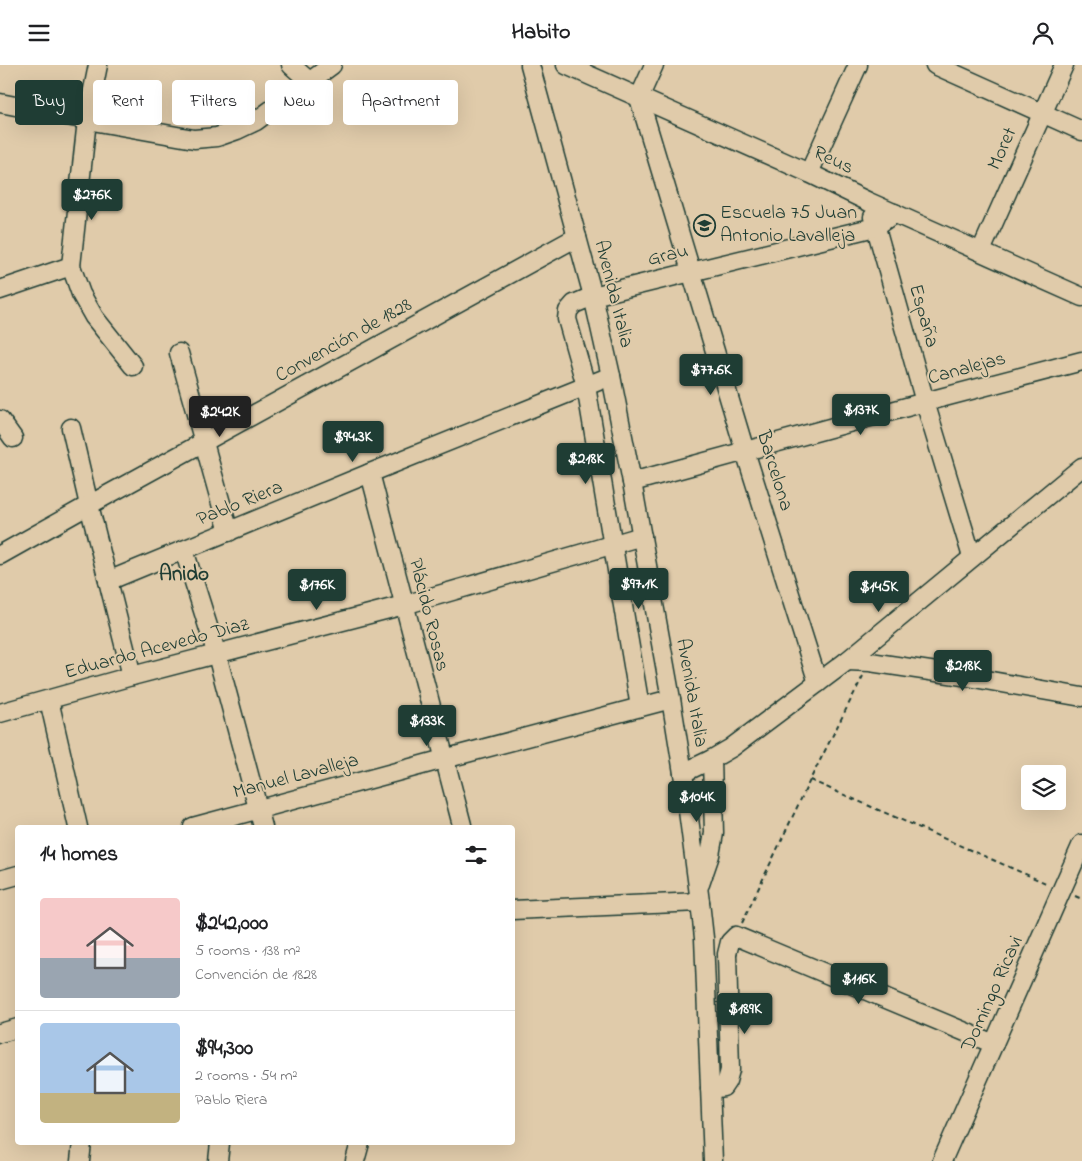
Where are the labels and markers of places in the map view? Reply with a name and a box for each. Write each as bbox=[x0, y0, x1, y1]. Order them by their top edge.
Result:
pin: $276K bbox=[57, 179, 127, 221]
place label: Escuela 75 Juan Antonio Lavalleja bbox=[720, 199, 857, 251]
school or university icon: Escuela 75 Juan Antonio Lavalleja bbox=[692, 213, 716, 237]
pin: $77.6K bbox=[670, 353, 752, 396]
pin: $137K bbox=[826, 393, 896, 436]
pin: $242K bbox=[185, 395, 255, 438]
pin: $94.3K bbox=[312, 421, 394, 463]
pin: $218K bbox=[551, 443, 621, 485]
pin: $97.1K bbox=[598, 567, 680, 610]
pin: $176K bbox=[282, 569, 352, 611]
pin: $145K bbox=[844, 571, 914, 613]
pin: $218K bbox=[928, 649, 998, 692]
pin: $133K bbox=[392, 705, 462, 747]
pin: $104K bbox=[662, 781, 732, 823]
pin: $116K bbox=[824, 963, 894, 1005]
pin: $189K bbox=[710, 993, 780, 1035]

